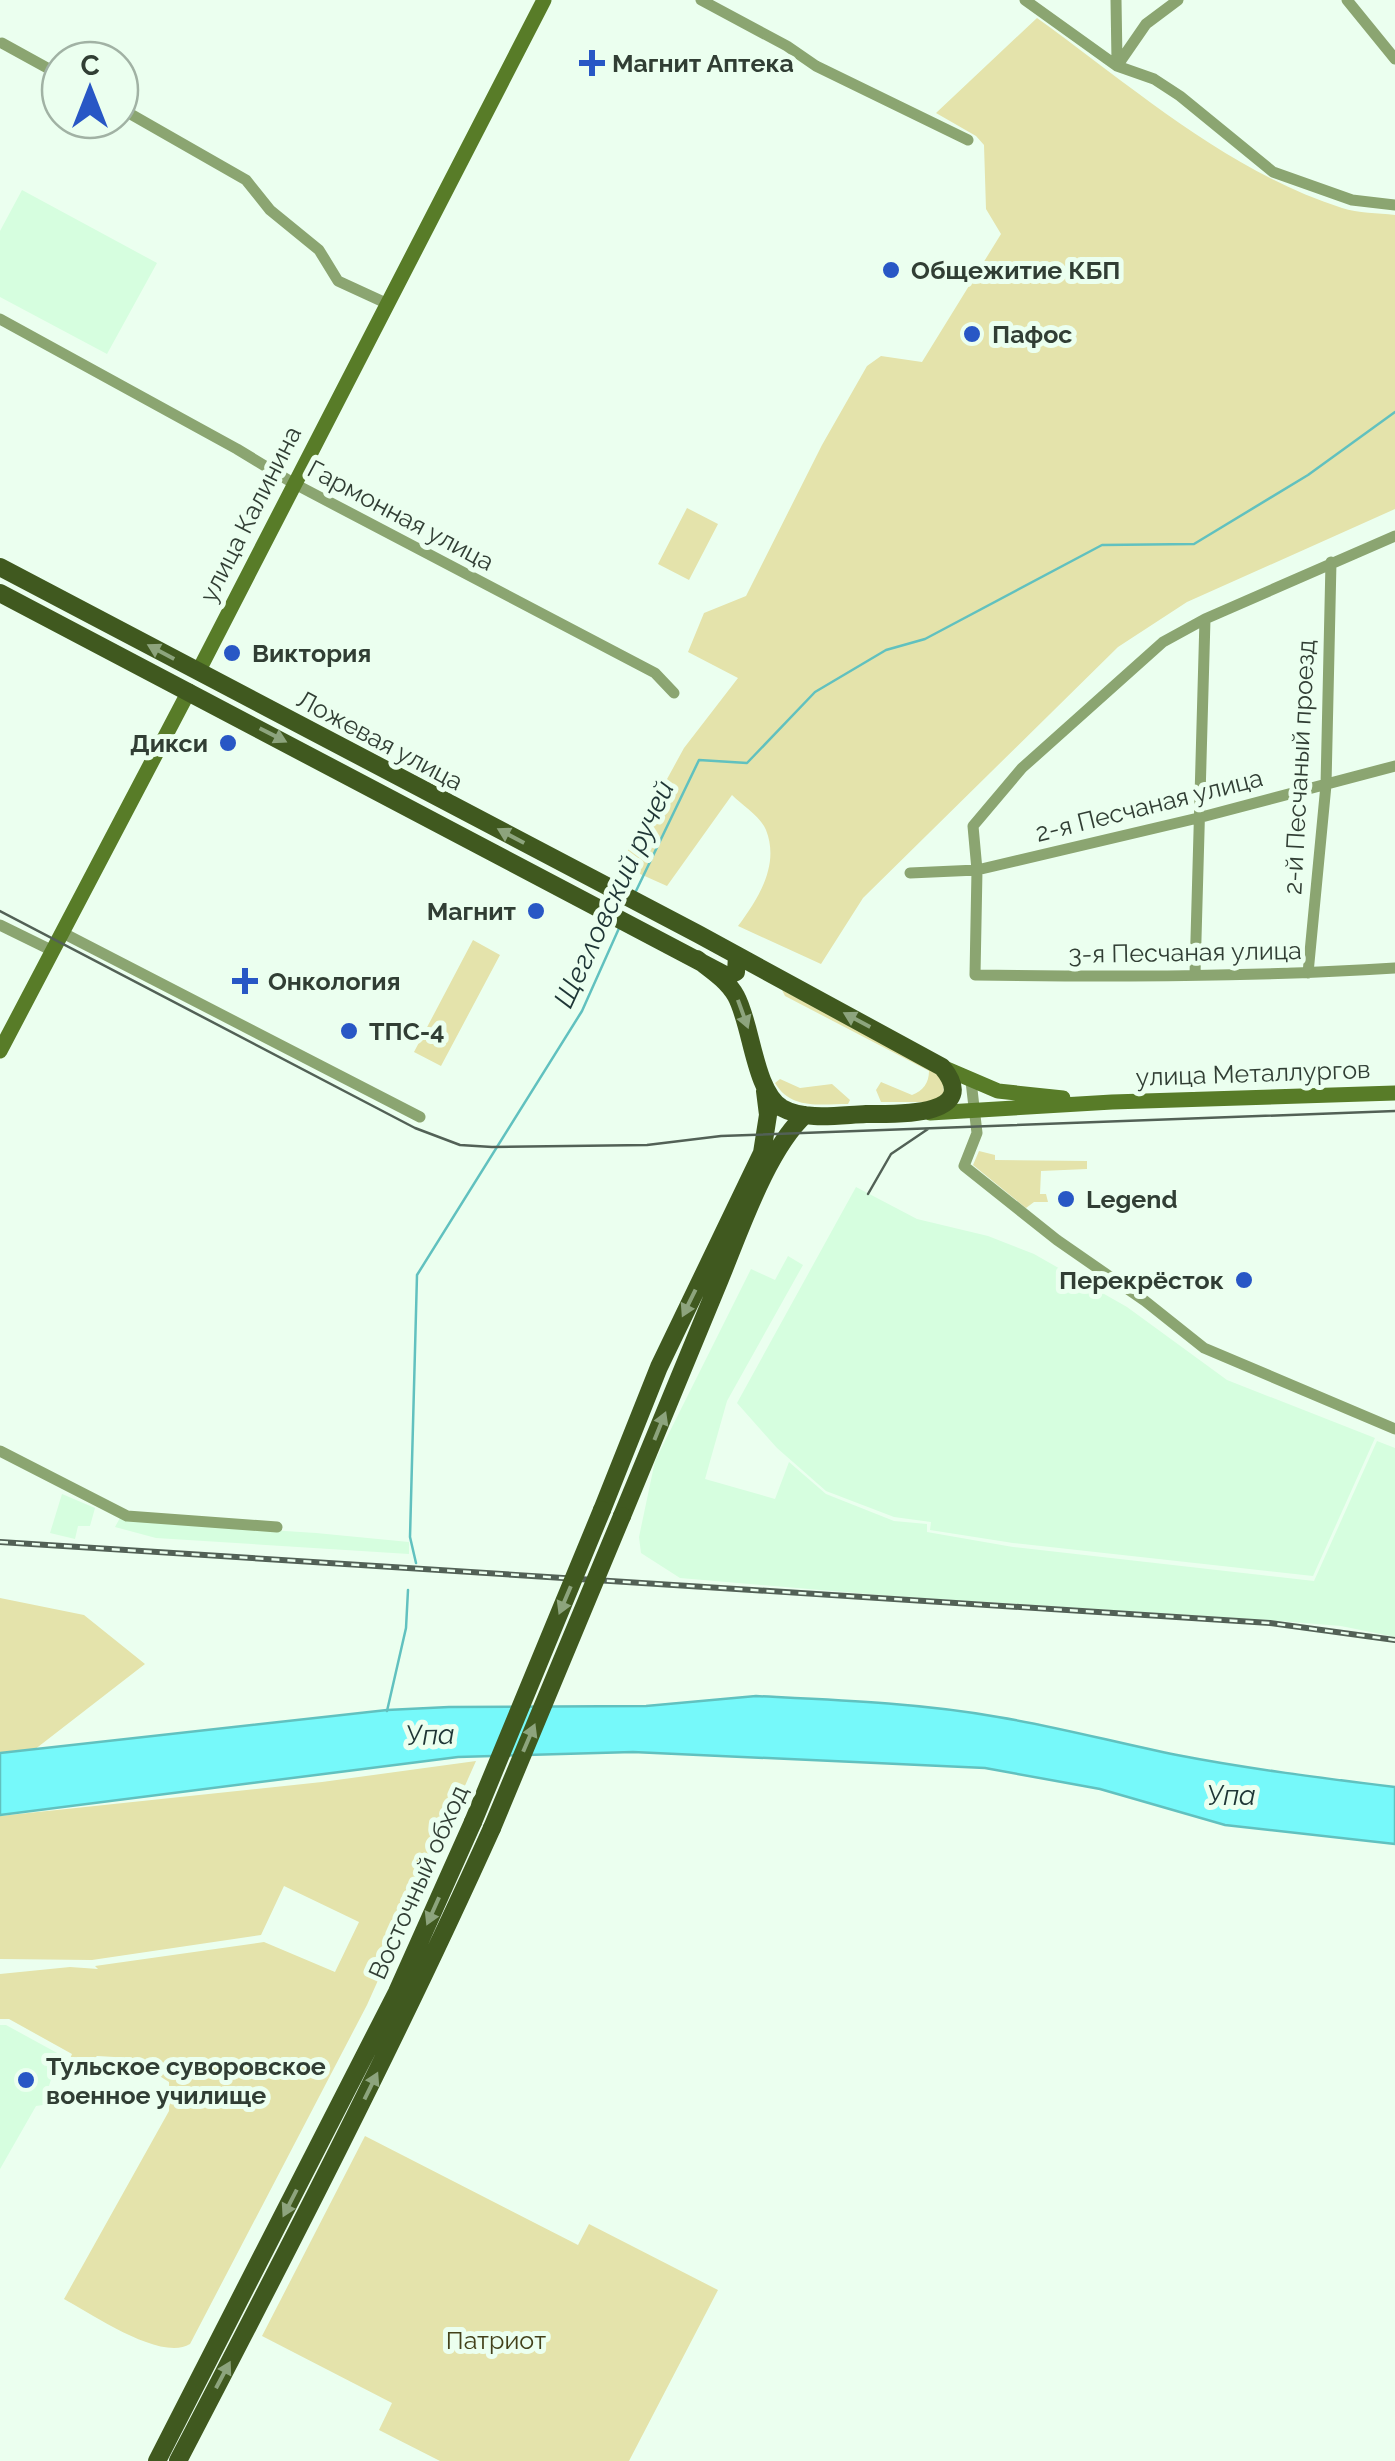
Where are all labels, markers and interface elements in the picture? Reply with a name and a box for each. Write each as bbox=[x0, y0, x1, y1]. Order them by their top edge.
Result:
north arrow bbox=[40, 40, 140, 140]
place label: Магнит Аптека bbox=[612, 48, 794, 78]
text: С bbox=[80, 49, 100, 82]
marker: Магнит Аптека bbox=[581, 52, 603, 74]
place label: Общежитие КБП bbox=[911, 255, 1120, 285]
marker: Общежитие КБП bbox=[880, 259, 902, 281]
place label: Пафос bbox=[992, 319, 1072, 349]
marker: Пафос bbox=[961, 323, 983, 345]
street label: улица Калинина bbox=[193, 421, 307, 607]
street label: Гармонная улица bbox=[303, 453, 499, 577]
place label: Виктория bbox=[252, 638, 371, 668]
street label: 2-й Песчаный проезд bbox=[1277, 639, 1321, 895]
marker: Виктория bbox=[221, 642, 243, 664]
one-way arrow bbox=[147, 644, 176, 661]
street label: Ложевая улица bbox=[292, 684, 468, 796]
one-way arrow bbox=[258, 726, 287, 743]
place label: Дикси bbox=[130, 728, 208, 758]
marker: Дикси bbox=[217, 732, 239, 754]
street label: 2-я Песчаная улица bbox=[1032, 762, 1266, 848]
water label: Щегловский ручей bbox=[547, 775, 681, 1013]
one-way arrow bbox=[496, 828, 525, 845]
place label: Магнит bbox=[427, 896, 517, 926]
marker: Магнит bbox=[525, 900, 547, 922]
street label: 3-я Песчаная улица bbox=[1068, 935, 1302, 969]
place label: Онкология bbox=[268, 966, 401, 996]
marker: Онкология bbox=[232, 968, 258, 994]
one-way arrow bbox=[736, 1000, 751, 1030]
one-way arrow bbox=[842, 1012, 871, 1029]
place label: ТПС-4 bbox=[369, 1016, 445, 1046]
marker: ТПС-4 bbox=[338, 1020, 360, 1042]
street label: улица Металлургов bbox=[1135, 1054, 1371, 1092]
place label: Legend bbox=[1086, 1184, 1178, 1214]
marker: Legend bbox=[1055, 1188, 1077, 1210]
place label: Перекрёсток bbox=[1059, 1265, 1224, 1295]
marker: Перекрёсток bbox=[1233, 1269, 1255, 1291]
one-way arrow bbox=[681, 1289, 698, 1318]
one-way arrow bbox=[652, 1410, 668, 1440]
one-way arrow bbox=[557, 1585, 573, 1615]
water label: Упа bbox=[405, 1718, 455, 1752]
one-way arrow bbox=[522, 1723, 538, 1753]
water label: Упа bbox=[1206, 1779, 1256, 1812]
street label: Восточный обход bbox=[362, 1780, 474, 1984]
one-way arrow bbox=[425, 1896, 441, 1926]
place label: Тульское суворовское военное училище bbox=[46, 2051, 326, 2110]
marker: Тульское суворовское военное училище bbox=[15, 2069, 37, 2091]
one-way arrow bbox=[363, 2071, 380, 2100]
one-way arrow bbox=[282, 2188, 299, 2217]
park label: Патриот bbox=[446, 2325, 546, 2355]
one-way arrow bbox=[214, 2360, 231, 2389]

